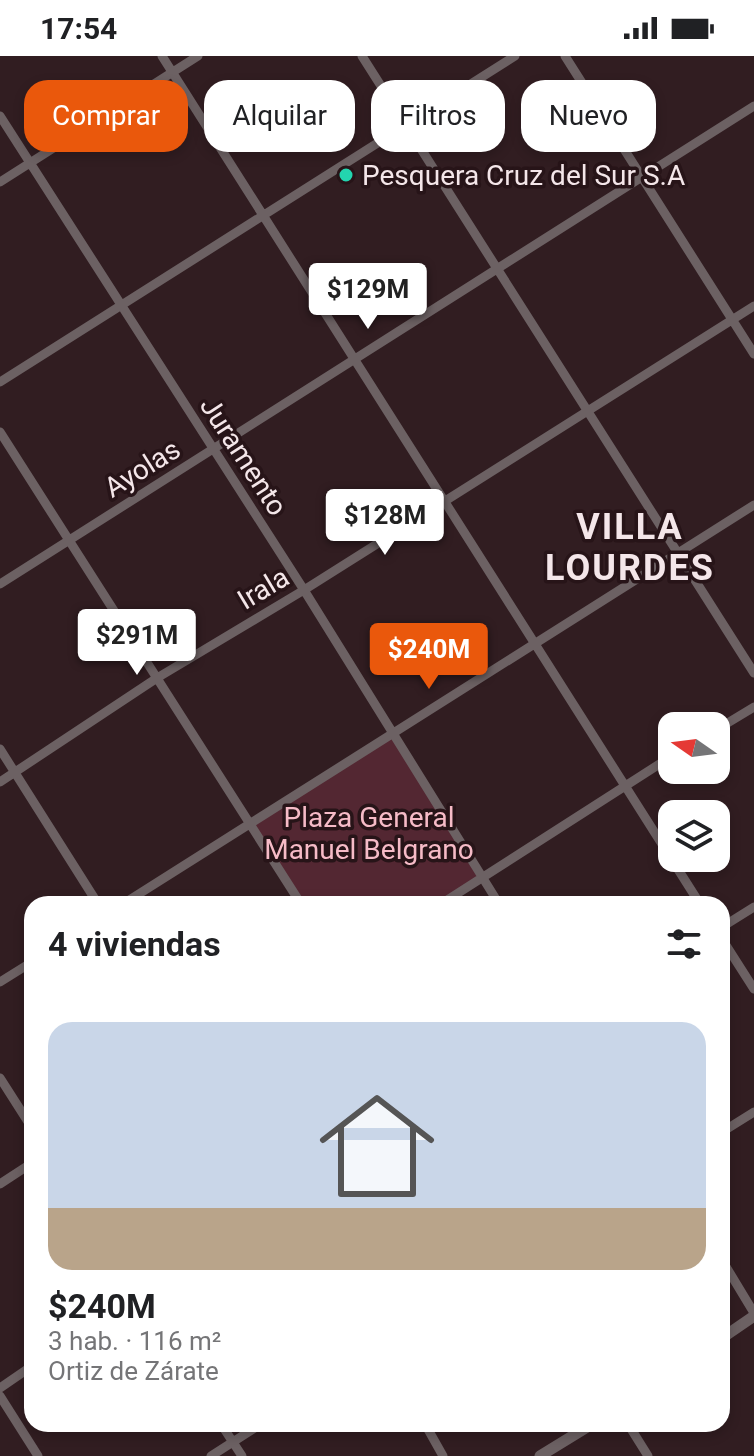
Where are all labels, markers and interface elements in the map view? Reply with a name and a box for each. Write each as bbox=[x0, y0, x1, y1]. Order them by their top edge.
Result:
text: 17:54 bbox=[40, 11, 117, 46]
chip: Comprar bbox=[24, 80, 188, 152]
chip: Alquilar bbox=[204, 80, 355, 152]
chip: Filtros bbox=[371, 80, 505, 152]
chip: Nuevo bbox=[521, 80, 656, 152]
place label: Pesquera Cruz del Sur S.A bbox=[362, 159, 685, 192]
marker: Pesquera Cruz del Sur S.A bbox=[337, 166, 355, 184]
pin: $129M bbox=[312, 263, 424, 331]
text: $129M bbox=[327, 274, 409, 304]
street label: Juramento bbox=[193, 391, 294, 522]
street label: Ayolas bbox=[98, 432, 186, 504]
pin: $128M bbox=[329, 489, 441, 557]
text: $128M bbox=[344, 500, 426, 530]
district label: VILLA LOURDES bbox=[545, 506, 715, 589]
street label: Irala bbox=[232, 560, 295, 616]
pin: $291M bbox=[81, 609, 193, 677]
text: $291M bbox=[96, 620, 178, 650]
pin: $240M bbox=[373, 623, 485, 691]
text: $240M bbox=[388, 634, 470, 664]
north arrow bbox=[658, 712, 730, 784]
map controls bbox=[658, 712, 730, 872]
button: layers bbox=[658, 800, 730, 872]
park label: Plaza General Manuel Belgrano bbox=[264, 801, 474, 866]
icon: filters bbox=[662, 922, 706, 966]
text: 4 viviendas bbox=[48, 924, 221, 964]
icon: home bbox=[305, 1074, 449, 1218]
text: $240M bbox=[48, 1286, 156, 1326]
text: 3 hab. · 116 m² bbox=[48, 1326, 221, 1356]
text: Ortiz de Zárate bbox=[48, 1356, 219, 1386]

